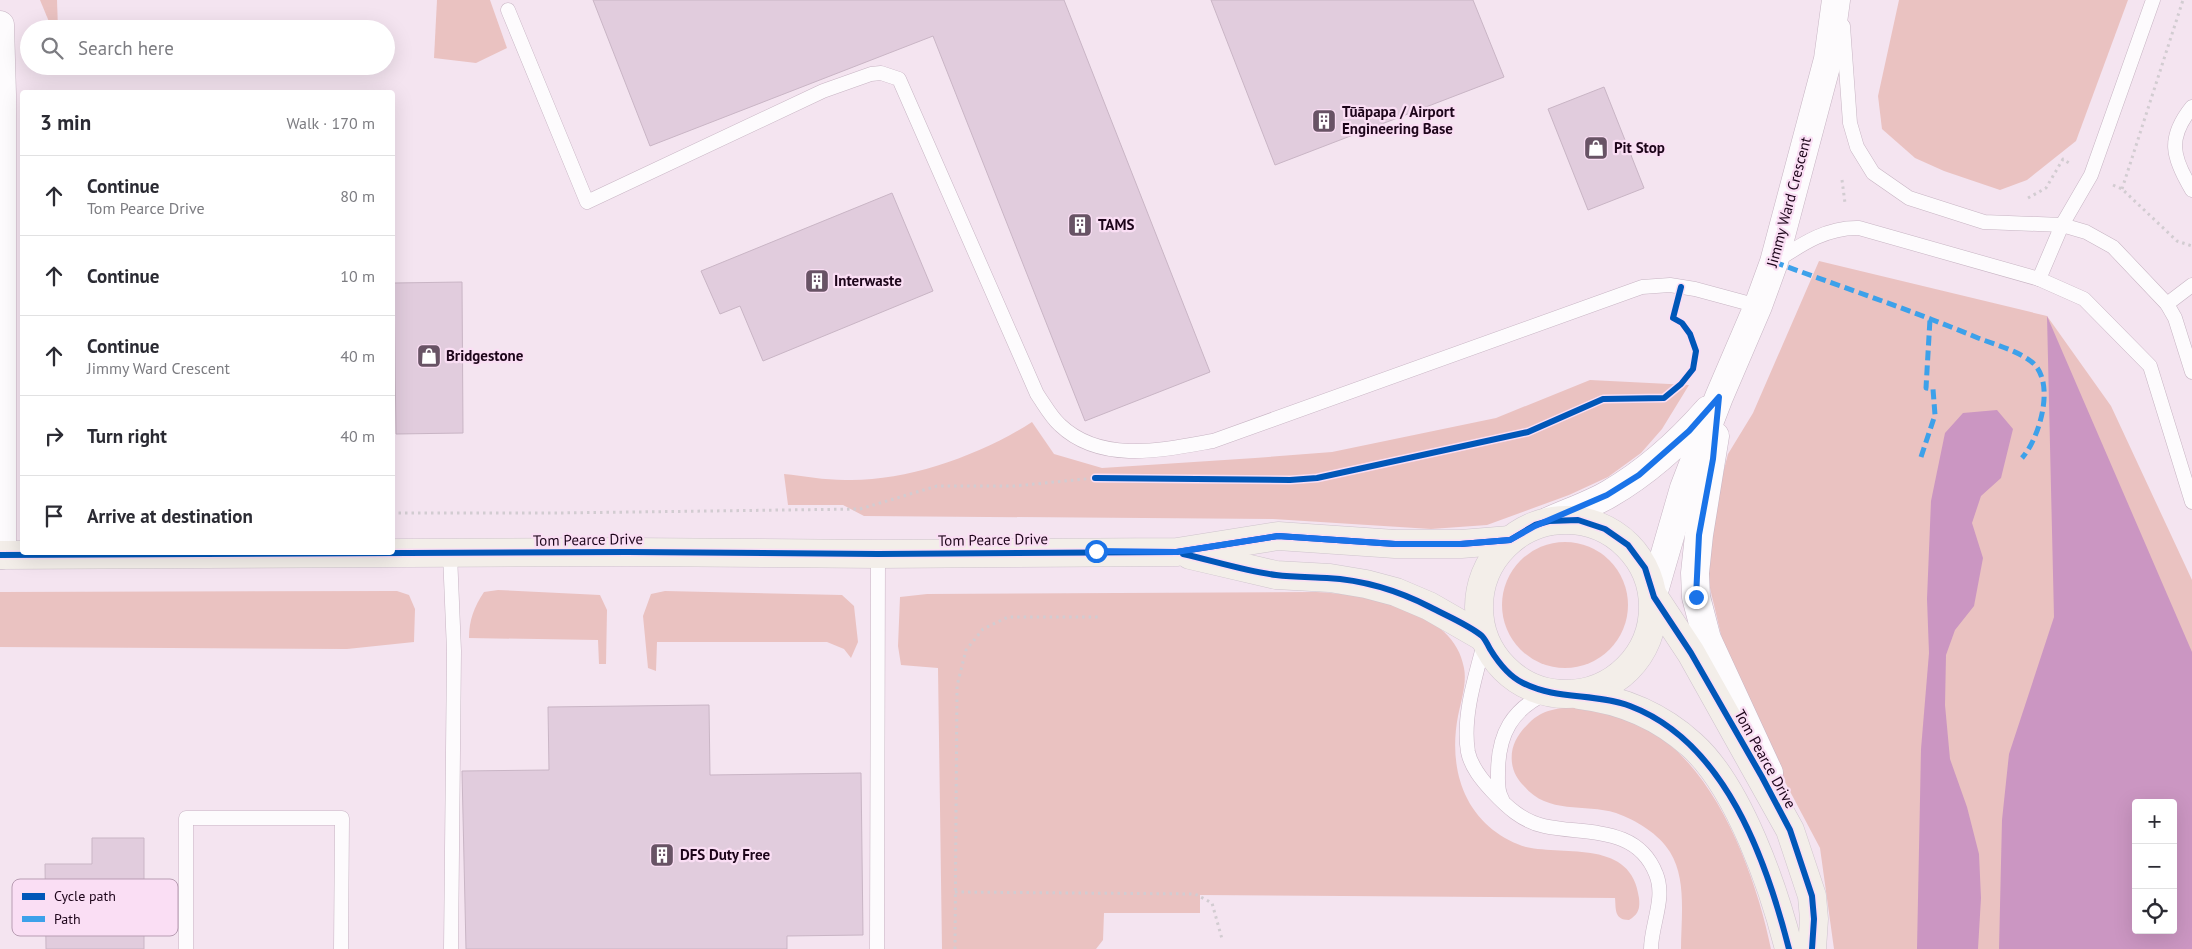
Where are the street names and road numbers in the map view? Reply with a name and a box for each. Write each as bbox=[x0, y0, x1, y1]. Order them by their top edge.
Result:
street label: Jimmy Ward Crescent bbox=[1762, 135, 1815, 270]
street label: Tom Pearce Drive bbox=[533, 529, 643, 550]
street label: Tom Pearce Drive bbox=[938, 529, 1048, 550]
street label: Tom Pearce Drive bbox=[1730, 706, 1800, 812]

